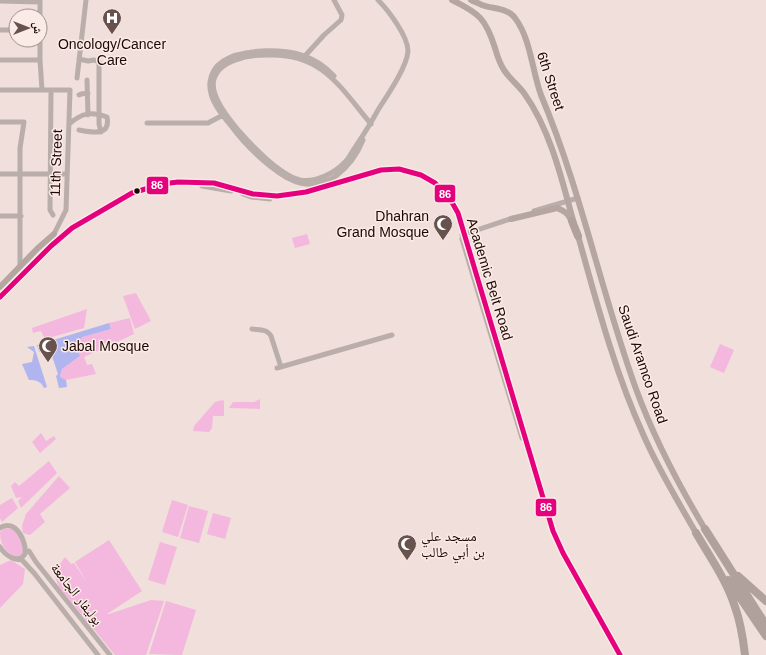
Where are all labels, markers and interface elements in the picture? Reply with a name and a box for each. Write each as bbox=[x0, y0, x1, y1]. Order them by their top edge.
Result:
hospital icon: Oncology/Cancer Care bbox=[101, 7, 123, 35]
north arrow bbox=[8, 8, 48, 48]
text: ش bbox=[30, 22, 44, 34]
place label: Oncology/Cancer Care bbox=[58, 36, 166, 68]
street label: 6th Street bbox=[534, 50, 568, 112]
street label: 11th Street bbox=[47, 129, 65, 197]
line badge: 86 bbox=[146, 176, 169, 195]
text: 86 bbox=[151, 179, 163, 191]
line badge: 86 bbox=[434, 184, 456, 203]
unlabelled marker bbox=[132, 186, 142, 196]
text: 86 bbox=[439, 188, 451, 200]
place label: Dhahran Grand Mosque bbox=[336, 208, 429, 240]
mosque icon: Dhahran Grand Mosque bbox=[432, 213, 454, 241]
street label: Academic Belt Road bbox=[464, 216, 516, 342]
street label: Saudi Aramco Road bbox=[615, 303, 671, 425]
mosque icon: Jabal Mosque bbox=[37, 335, 59, 363]
place label: Jabal Mosque bbox=[62, 338, 149, 354]
line badge: 86 bbox=[535, 498, 557, 517]
text: 86 bbox=[540, 501, 552, 513]
place label: مسجد علي بن أبي طالب bbox=[421, 528, 485, 564]
mosque icon: مسجد علي بن أبي طالب bbox=[396, 533, 418, 561]
street label: بوليفار الجامعة bbox=[47, 560, 106, 629]

